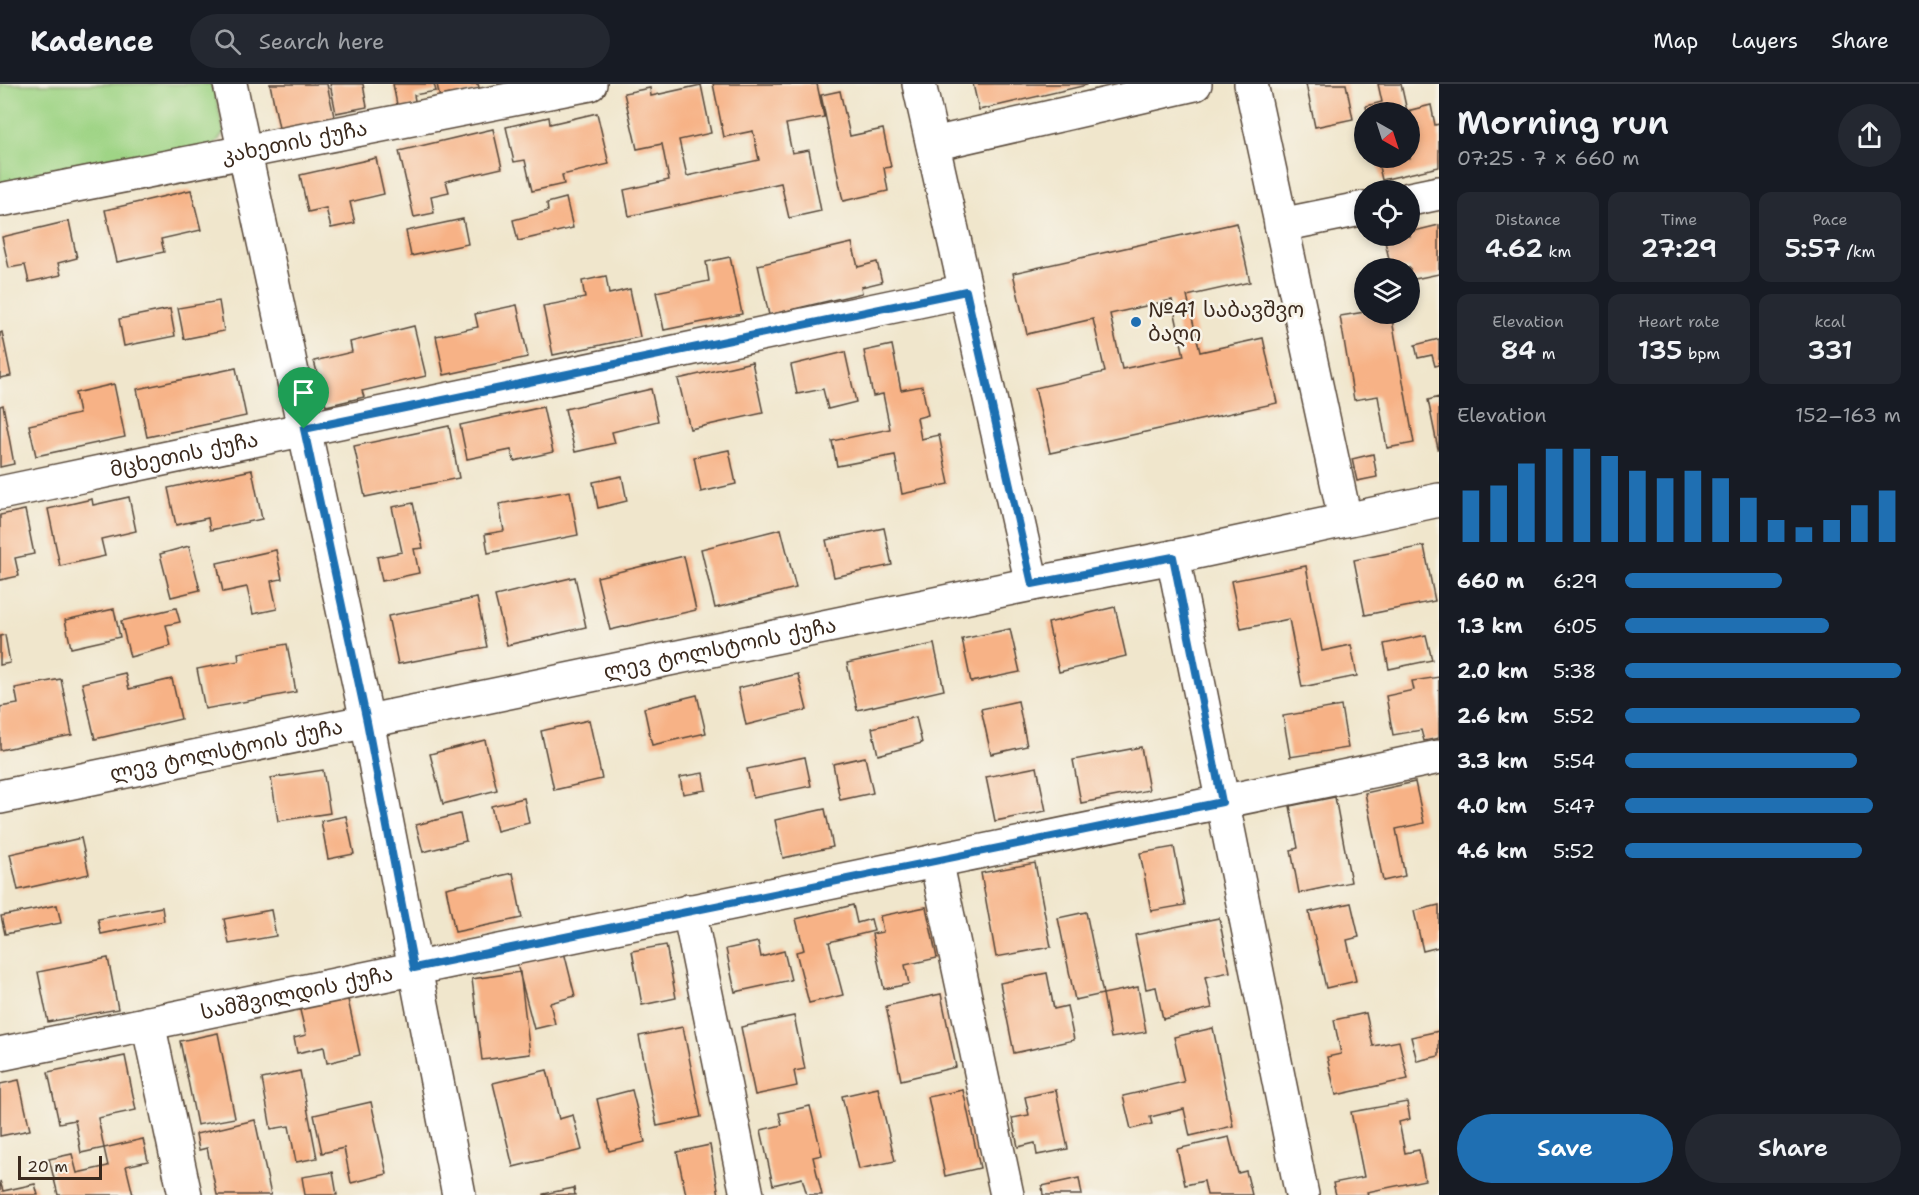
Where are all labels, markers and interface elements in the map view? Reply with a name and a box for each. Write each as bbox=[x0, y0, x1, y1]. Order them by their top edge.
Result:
search box bbox=[190, 14, 610, 68]
text: Kadence bbox=[30, 22, 154, 60]
icon: search bbox=[211, 25, 244, 58]
text: Search here bbox=[259, 27, 385, 56]
text: Map bbox=[1653, 27, 1698, 55]
text: Layers bbox=[1731, 27, 1798, 55]
text: Share bbox=[1831, 27, 1889, 55]
text: Morning run bbox=[1457, 100, 1669, 145]
north arrow bbox=[1354, 102, 1420, 168]
map controls bbox=[1354, 102, 1420, 324]
button: share bbox=[1838, 104, 1901, 167]
street label: კახეთის ქუჩა bbox=[219, 114, 370, 170]
text: 07:25 · 7 × 660 m bbox=[1457, 145, 1639, 171]
button: locate bbox=[1354, 180, 1420, 246]
text: Distance bbox=[1495, 209, 1561, 230]
text: Time bbox=[1661, 209, 1697, 230]
text: Pace bbox=[1812, 209, 1848, 230]
text: 4.62 bbox=[1485, 230, 1543, 265]
text: 27:29 bbox=[1641, 230, 1717, 265]
text: 5:57 bbox=[1785, 230, 1841, 265]
text: km bbox=[1543, 241, 1571, 262]
text: /km bbox=[1841, 241, 1875, 262]
button: layers bbox=[1354, 258, 1420, 324]
place label: №41 საბავშვო ბაღი bbox=[1148, 296, 1304, 348]
text: Elevation bbox=[1492, 311, 1564, 332]
text: Heart rate bbox=[1638, 311, 1720, 332]
text: kcal bbox=[1814, 311, 1846, 332]
marker: №41 საბავშვო ბაღი bbox=[1129, 315, 1143, 329]
text: 84 bbox=[1500, 332, 1536, 367]
text: 135 bbox=[1638, 332, 1683, 367]
text: 331 bbox=[1807, 332, 1853, 367]
text: m bbox=[1536, 343, 1556, 364]
text: bpm bbox=[1683, 343, 1720, 364]
pin bbox=[278, 367, 329, 429]
icon: arrive bbox=[287, 376, 320, 409]
text: Elevation bbox=[1457, 402, 1547, 428]
text: 152–163 m bbox=[1795, 402, 1901, 428]
street label: მცხეთის ქუჩა bbox=[107, 425, 261, 484]
text: 660 m bbox=[1457, 568, 1524, 594]
text: 6:29 bbox=[1553, 568, 1598, 594]
street label: ლევ ტოლსტოის ქუჩა bbox=[601, 611, 839, 686]
text: 1.3 km bbox=[1457, 613, 1523, 639]
text: 6:05 bbox=[1553, 613, 1597, 639]
text: 2.0 km bbox=[1457, 658, 1528, 684]
text: 5:38 bbox=[1553, 658, 1596, 684]
text: 2.6 km bbox=[1457, 703, 1528, 729]
text: 5:52 bbox=[1553, 703, 1595, 729]
street label: ლევ ტოლსტოის ქუჩა bbox=[107, 713, 345, 788]
text: 3.3 km bbox=[1457, 748, 1528, 774]
text: 5:54 bbox=[1553, 748, 1595, 774]
text: 4.0 km bbox=[1457, 793, 1527, 819]
text: 5:47 bbox=[1553, 793, 1595, 819]
text: 4.6 km bbox=[1457, 838, 1527, 864]
text: 5:52 bbox=[1553, 838, 1595, 864]
street label: სამშვილდის ქუჩა bbox=[198, 959, 395, 1026]
button: Save bbox=[1457, 1114, 1673, 1183]
button: Share bbox=[1685, 1114, 1901, 1183]
scale bar bbox=[18, 1153, 102, 1180]
text: 20 m bbox=[27, 1156, 68, 1177]

